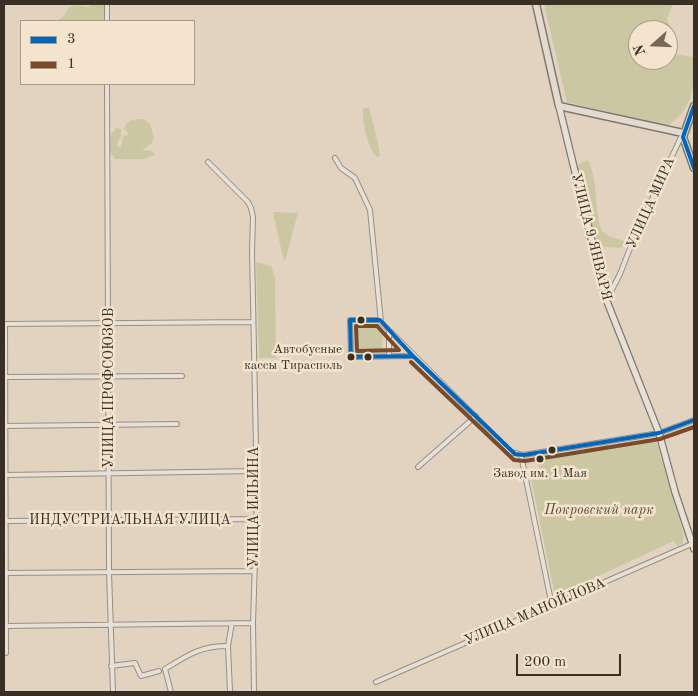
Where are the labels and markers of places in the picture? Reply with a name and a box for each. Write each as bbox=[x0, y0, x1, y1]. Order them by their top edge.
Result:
unlabelled marker bbox=[356, 315, 366, 325]
place label: Автобусные кассы Тирасполь bbox=[244, 342, 342, 373]
marker: Автобусные кассы Тирасполь bbox=[346, 352, 356, 362]
unlabelled marker bbox=[363, 352, 373, 362]
unlabelled marker bbox=[547, 445, 557, 455]
marker: Завод им. 1 Мая bbox=[535, 454, 545, 464]
place label: Завод им. 1 Мая bbox=[493, 466, 587, 482]

